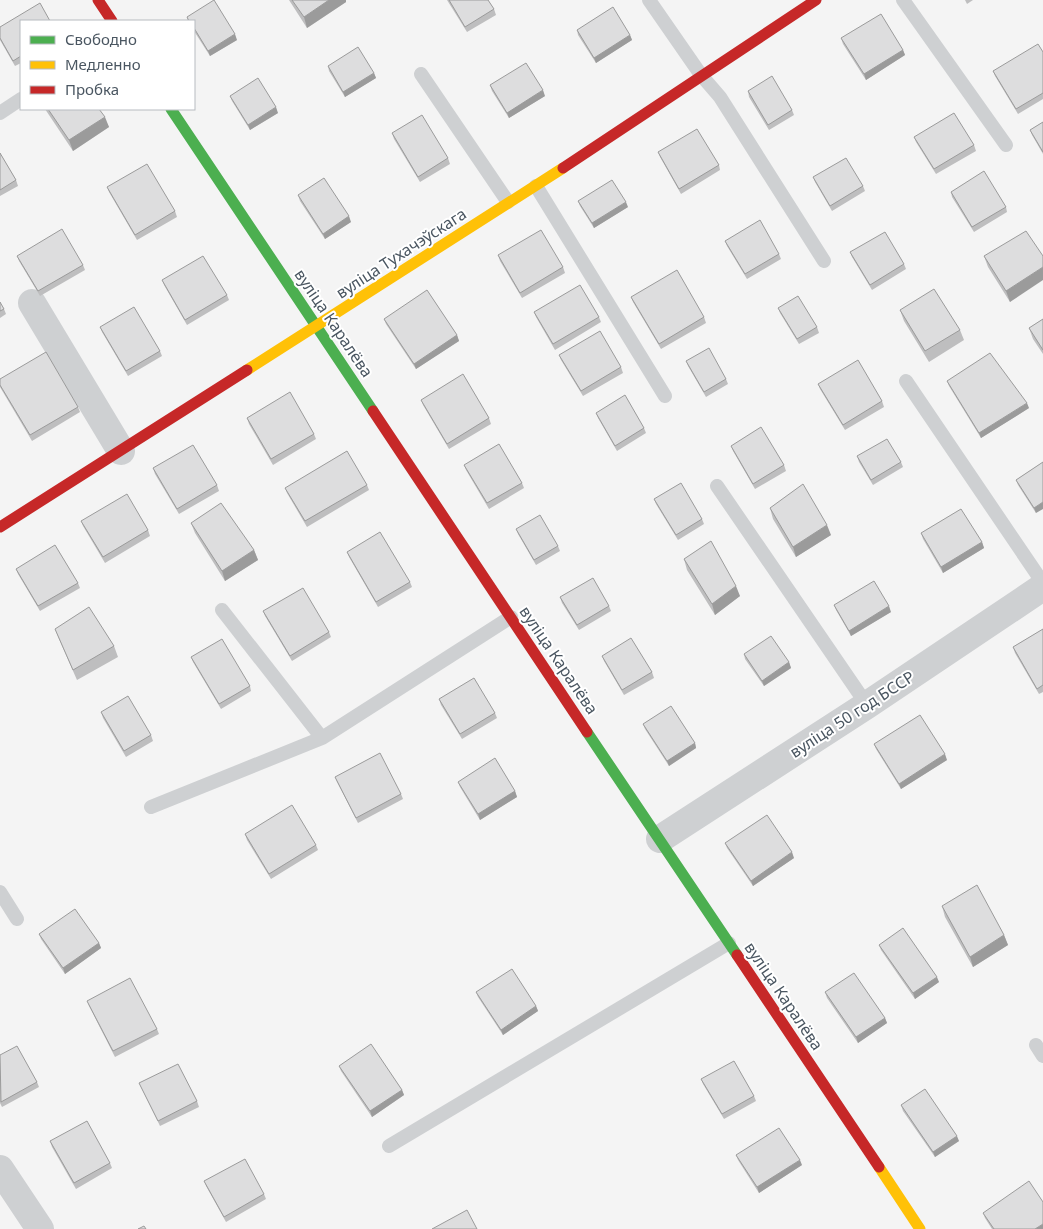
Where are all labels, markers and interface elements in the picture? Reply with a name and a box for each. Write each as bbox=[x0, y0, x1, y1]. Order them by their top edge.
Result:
legend bbox=[20, 20, 195, 110]
text: Свободно bbox=[65, 29, 137, 49]
text: Медленно bbox=[65, 54, 141, 74]
text: Пробка bbox=[65, 79, 119, 99]
street label: вуліца Тухачэўскага bbox=[332, 203, 470, 303]
street label: вуліца Каралёва bbox=[290, 265, 378, 381]
street label: вуліца Каралёва bbox=[515, 602, 603, 718]
street label: вуліца 50 год БССР bbox=[785, 665, 919, 763]
street label: вуліца Каралёва bbox=[740, 938, 828, 1054]

